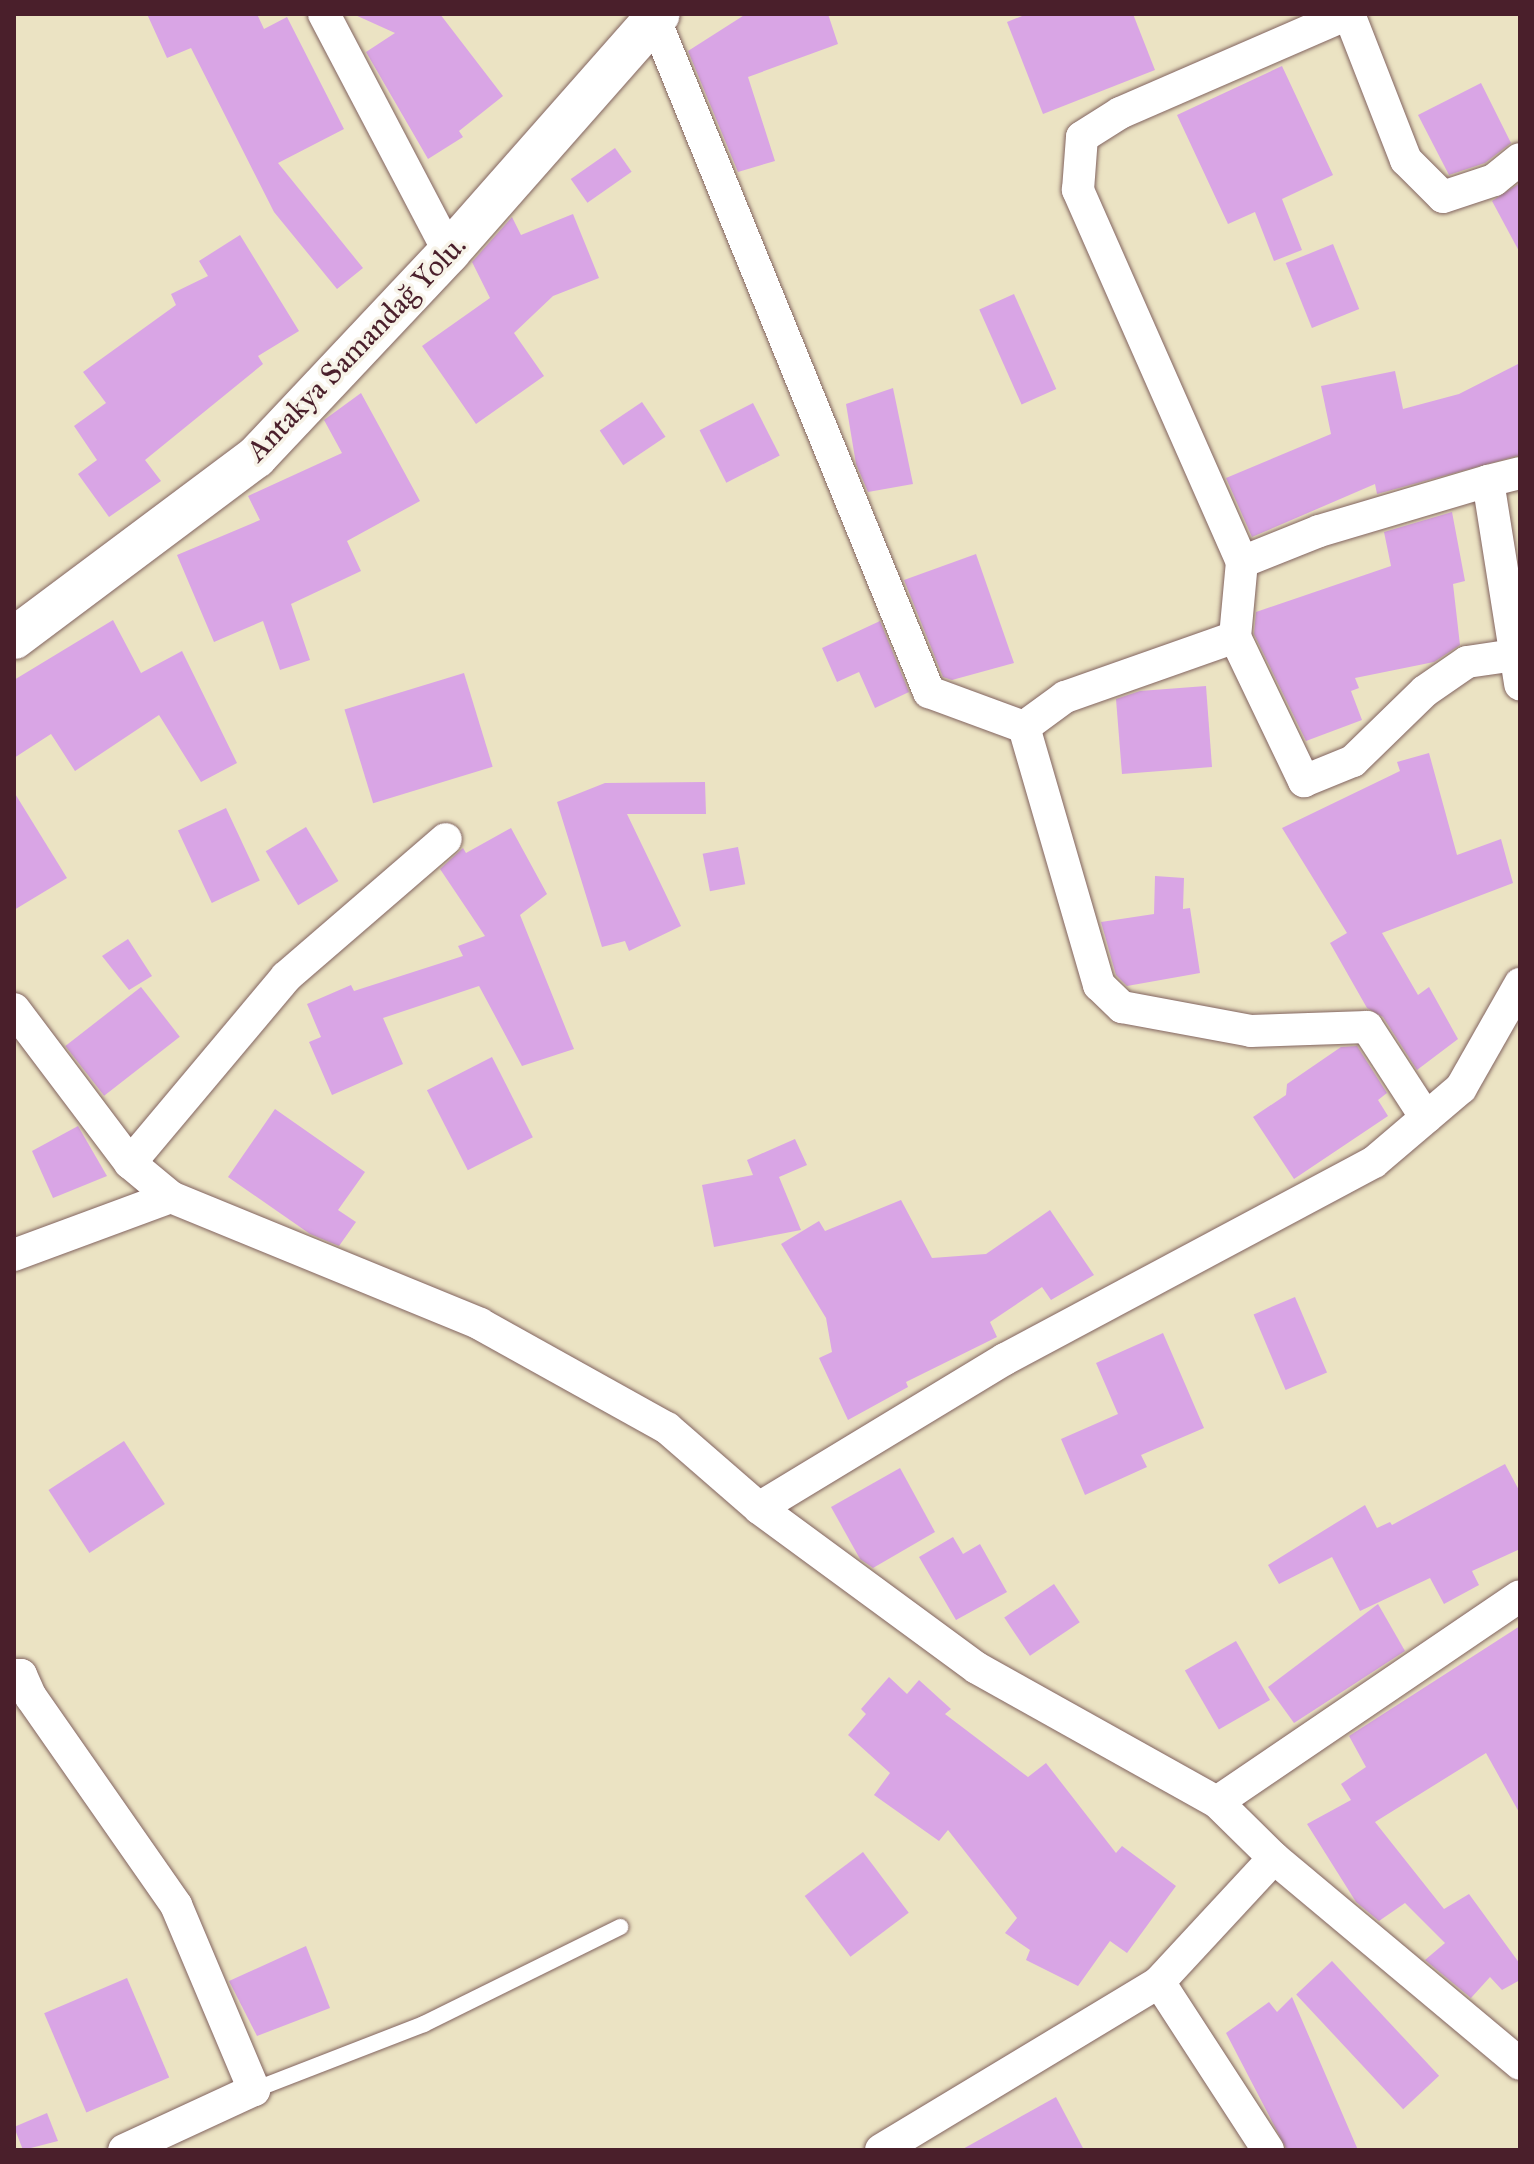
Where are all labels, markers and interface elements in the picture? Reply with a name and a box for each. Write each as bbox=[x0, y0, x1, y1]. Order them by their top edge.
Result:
street label: Antakya Samandağ Yolu. bbox=[238, 227, 474, 469]

